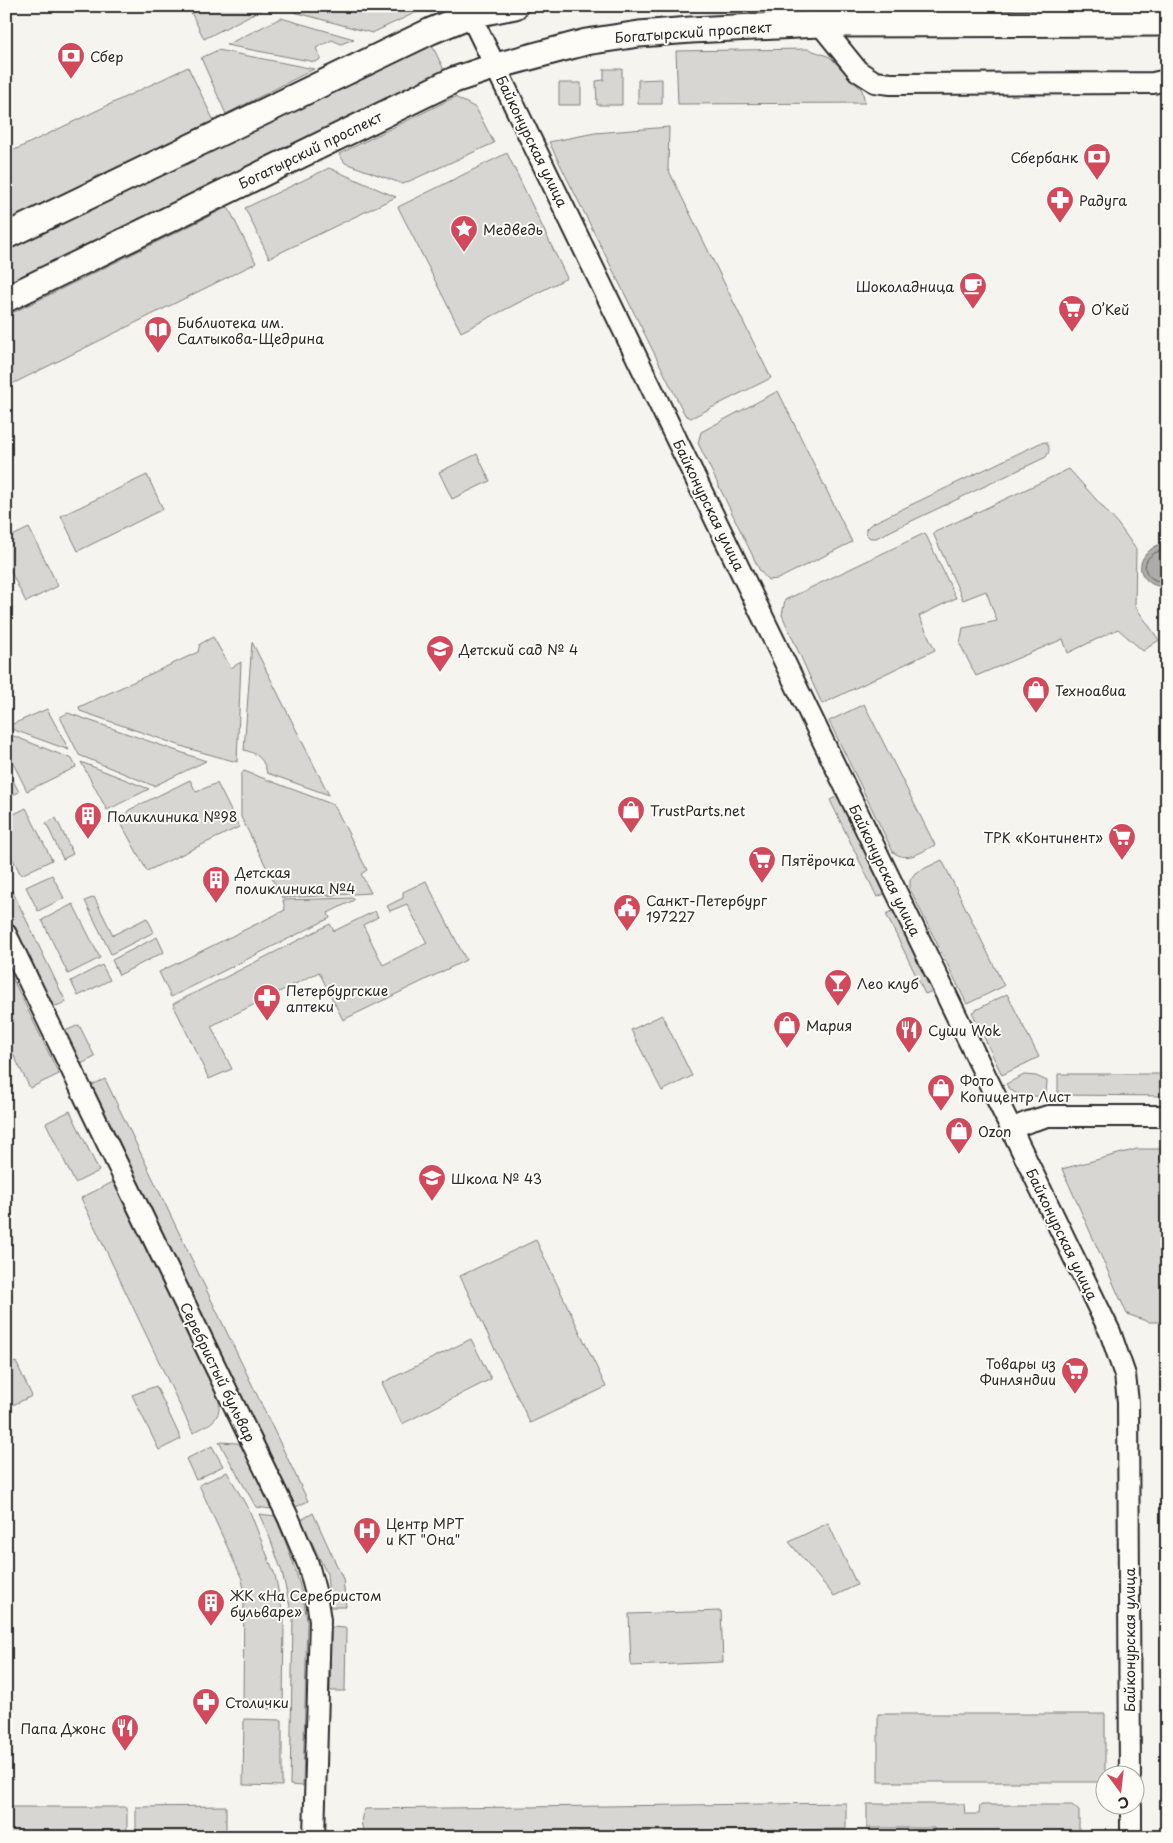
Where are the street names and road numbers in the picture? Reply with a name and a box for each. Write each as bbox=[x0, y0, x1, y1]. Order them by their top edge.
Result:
street label: Богатырский проспект bbox=[614, 16, 773, 48]
street label: Байконурская улица bbox=[491, 71, 573, 211]
street label: Богатырский проспект bbox=[235, 106, 386, 194]
street label: Байконурская улица bbox=[668, 435, 750, 575]
street label: Байконурская улица bbox=[844, 800, 926, 940]
street label: Байконурская улица bbox=[1021, 1164, 1103, 1304]
street label: Серебристый бульвар bbox=[175, 1299, 261, 1445]
street label: Байконурская улица bbox=[1119, 1568, 1140, 1712]

